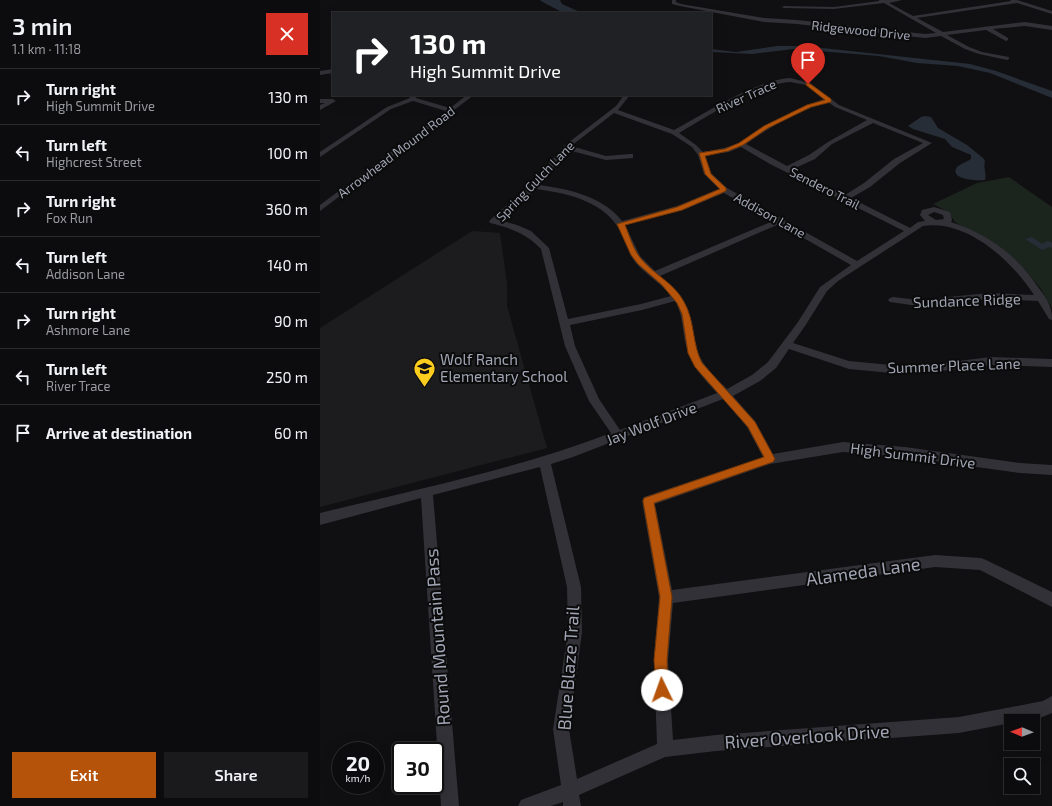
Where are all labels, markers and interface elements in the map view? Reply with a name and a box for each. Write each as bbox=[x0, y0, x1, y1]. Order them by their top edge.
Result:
text: 3 min bbox=[12, 11, 72, 40]
button: close bbox=[266, 13, 308, 55]
street label: Ridgewood Drive bbox=[811, 17, 911, 43]
text: 130 m bbox=[410, 26, 486, 60]
icon: right bbox=[344, 28, 396, 80]
text: 1.1 km · 11:18 bbox=[12, 41, 81, 57]
pin bbox=[791, 43, 825, 84]
icon: arrive bbox=[797, 49, 819, 71]
text: High Summit Drive bbox=[410, 60, 561, 82]
street label: River Trace bbox=[713, 76, 779, 116]
text: Turn right bbox=[46, 80, 116, 98]
icon: right bbox=[12, 86, 34, 108]
text: 130 m bbox=[268, 88, 308, 106]
text: High Summit Drive bbox=[46, 98, 155, 114]
street label: Arrowhead Mound Road bbox=[334, 103, 458, 201]
text: Turn left bbox=[46, 136, 107, 154]
street label: Spring Gulch Lane bbox=[493, 137, 577, 225]
icon: left bbox=[12, 142, 34, 164]
text: 100 m bbox=[267, 144, 308, 162]
text: Highcrest Street bbox=[46, 154, 142, 170]
street label: Sendero Trail bbox=[787, 163, 863, 213]
street label: Addison Lane bbox=[732, 189, 808, 241]
text: Turn right bbox=[46, 192, 116, 210]
icon: right bbox=[12, 198, 34, 220]
text: 360 m bbox=[266, 200, 308, 218]
text: Fox Run bbox=[46, 210, 93, 226]
text: Turn left bbox=[46, 248, 107, 266]
icon: left bbox=[12, 254, 34, 276]
text: 140 m bbox=[267, 256, 308, 274]
text: Addison Lane bbox=[46, 266, 125, 282]
street label: Sundance Ridge bbox=[913, 289, 1021, 311]
text: Turn right bbox=[46, 304, 116, 322]
icon: right bbox=[12, 310, 34, 332]
text: 90 m bbox=[274, 312, 308, 330]
text: Ashmore Lane bbox=[46, 322, 130, 338]
place label: Wolf Ranch Elementary School bbox=[440, 350, 568, 385]
street label: Summer Place Lane bbox=[887, 354, 1021, 376]
school or university icon: Wolf Ranch Elementary School bbox=[412, 355, 438, 388]
text: Turn left bbox=[46, 360, 107, 378]
icon: left bbox=[12, 366, 34, 388]
text: 250 m bbox=[266, 368, 308, 386]
text: River Trace bbox=[46, 378, 111, 394]
street label: Jay Wolf Drive bbox=[603, 398, 699, 448]
icon: arrive bbox=[12, 422, 34, 444]
text: Arrive at destination bbox=[46, 424, 192, 442]
text: 60 m bbox=[274, 424, 308, 442]
street label: High Summit Drive bbox=[849, 438, 977, 472]
street label: Round Mountain Pass bbox=[420, 548, 454, 726]
street label: Alameda Lane bbox=[804, 552, 922, 590]
street label: Blue Blaze Trail bbox=[553, 604, 583, 731]
position arrow bbox=[641, 669, 683, 711]
north arrow bbox=[1004, 714, 1040, 750]
map controls bbox=[1004, 714, 1040, 794]
street label: River Overlook Drive bbox=[724, 719, 890, 753]
speed limit sign: 30 bbox=[392, 742, 444, 794]
text: 20 bbox=[346, 751, 370, 775]
button: Exit bbox=[12, 752, 156, 798]
button: Share bbox=[164, 752, 308, 798]
button: search bbox=[1004, 758, 1040, 794]
text: km/h bbox=[346, 772, 370, 784]

